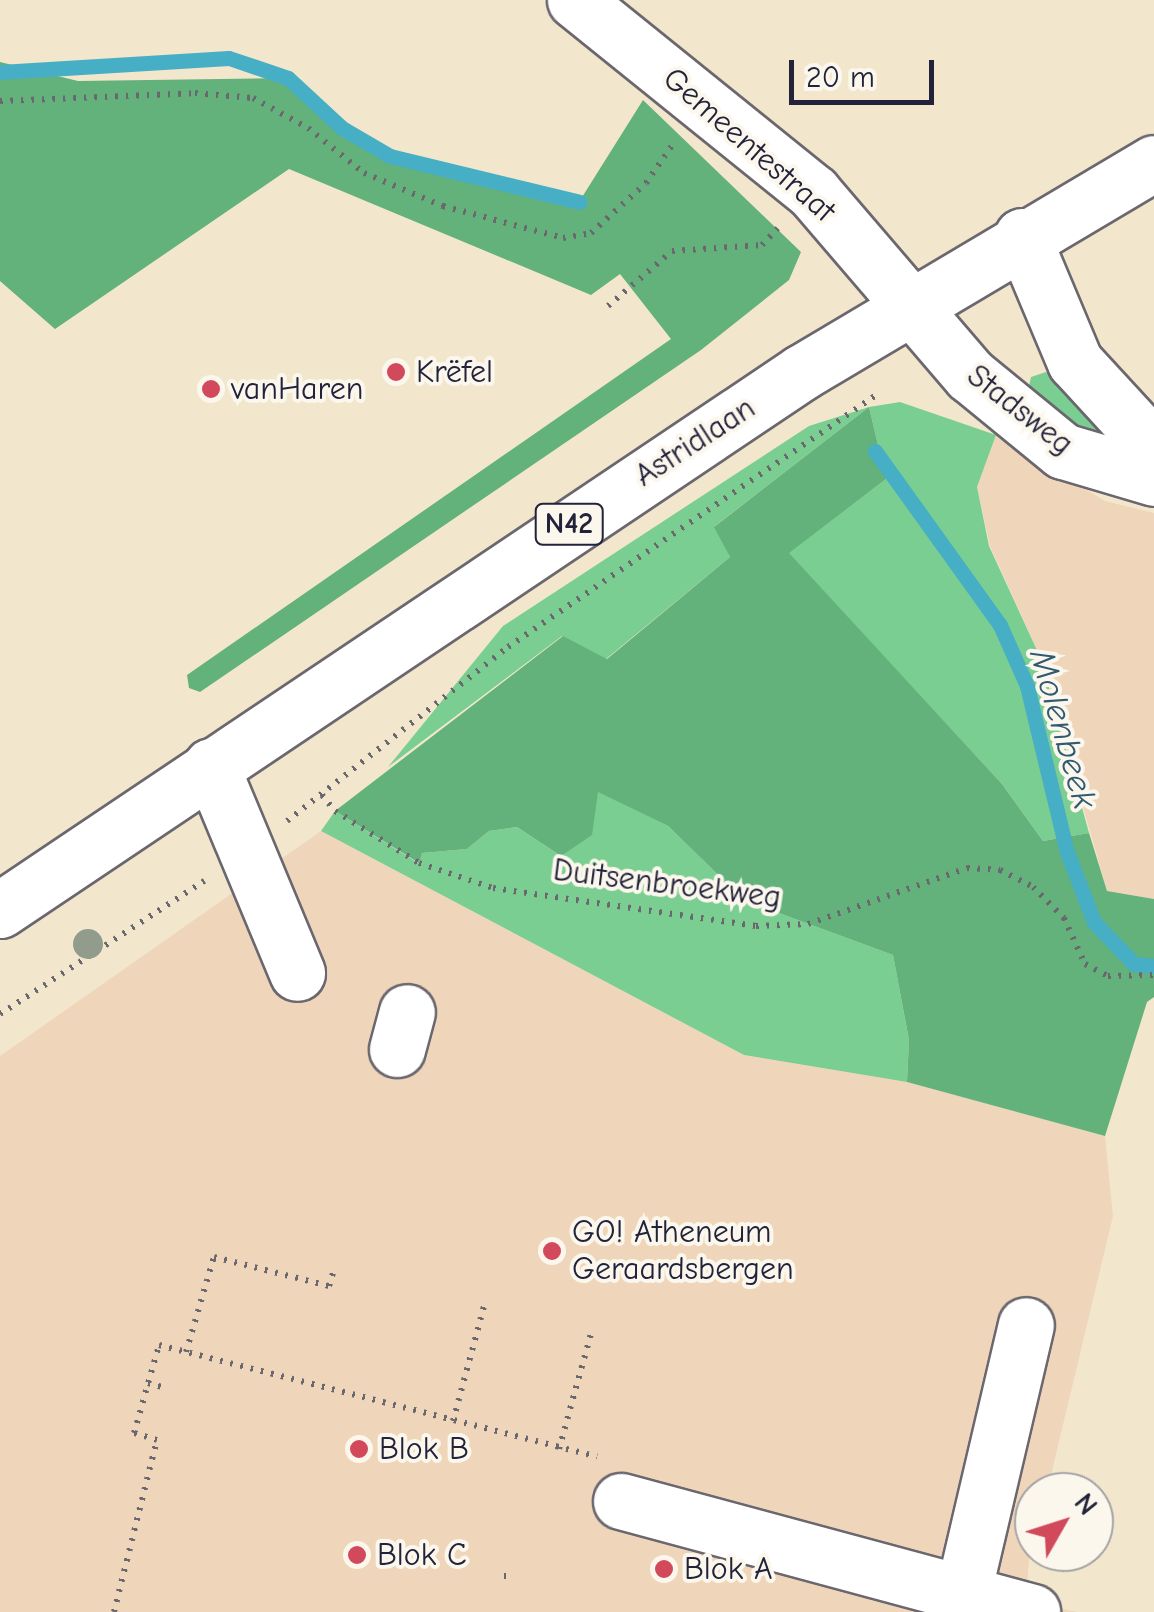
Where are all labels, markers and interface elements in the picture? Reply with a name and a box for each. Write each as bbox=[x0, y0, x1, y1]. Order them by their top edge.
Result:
scale bar bbox=[794, 40, 939, 102]
street label: Gemeentestraat bbox=[655, 60, 843, 230]
text: 20 m bbox=[806, 60, 875, 95]
place label: Krëfel bbox=[416, 353, 493, 391]
street label: Stadsweg bbox=[959, 357, 1081, 463]
marker: Krëfel bbox=[385, 361, 407, 383]
place label: vanHaren bbox=[231, 370, 363, 408]
marker: vanHaren bbox=[200, 378, 222, 400]
street label: Astridlaan bbox=[628, 389, 762, 495]
road number: N42 bbox=[534, 499, 604, 549]
water label: Molenbeek bbox=[1020, 645, 1106, 813]
street label: Duitsenbroekweg bbox=[551, 851, 783, 917]
place label: GO! Atheneum Geraardsbergen bbox=[572, 1214, 794, 1289]
marker: GO! Atheneum Geraardsbergen bbox=[541, 1240, 563, 1262]
place label: Blok B bbox=[379, 1430, 469, 1468]
marker: Blok B bbox=[348, 1438, 370, 1460]
north arrow bbox=[1014, 1472, 1114, 1572]
text: N bbox=[1068, 1487, 1104, 1522]
place label: Blok C bbox=[377, 1536, 467, 1574]
marker: Blok C bbox=[346, 1544, 368, 1566]
place label: Blok A bbox=[684, 1550, 773, 1588]
marker: Blok A bbox=[653, 1558, 675, 1580]

